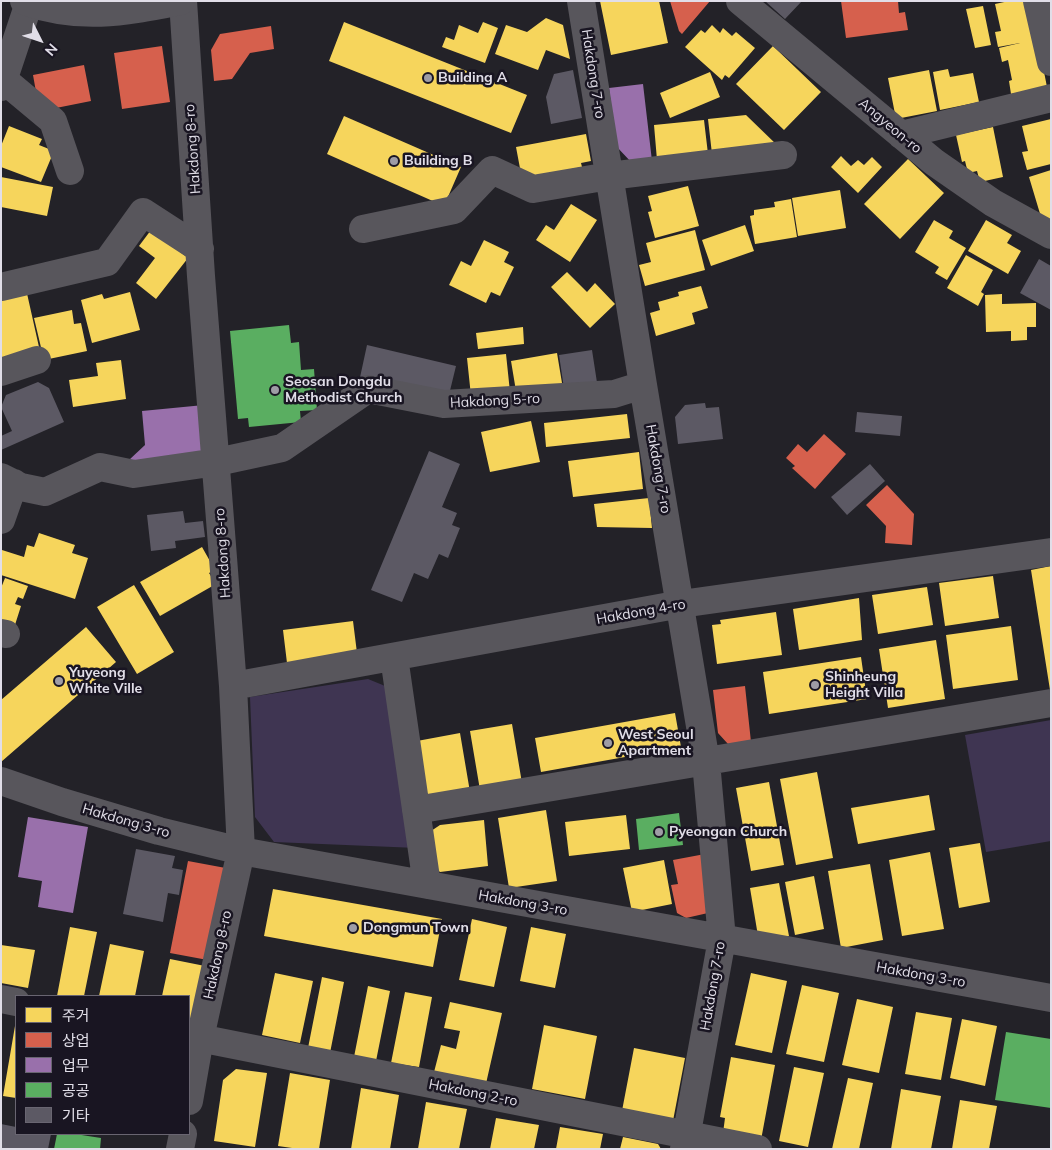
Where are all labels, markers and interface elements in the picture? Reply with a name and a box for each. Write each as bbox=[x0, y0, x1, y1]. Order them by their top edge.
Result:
north arrow bbox=[15, 15, 65, 65]
street label: Hakdong 7-ro bbox=[578, 28, 608, 120]
text: N bbox=[41, 40, 62, 60]
place label: Building A bbox=[438, 70, 507, 86]
marker: Building A bbox=[422, 72, 434, 84]
street label: Angyeon-ro bbox=[855, 95, 925, 157]
street label: Hakdong 8-ro bbox=[181, 103, 205, 195]
place label: Building B bbox=[404, 153, 472, 169]
marker: Building B bbox=[388, 155, 400, 167]
place label: Seosan Dongdu Methodist Church bbox=[285, 374, 403, 407]
marker: Seosan Dongdu Methodist Church bbox=[269, 384, 281, 396]
street label: Hakdong 5-ro bbox=[450, 390, 540, 412]
street label: Hakdong 7-ro bbox=[642, 423, 674, 515]
street label: Hakdong 8-ro bbox=[211, 507, 235, 599]
street label: Hakdong 4-ro bbox=[595, 596, 687, 628]
place label: Yuyeong White Ville bbox=[69, 665, 142, 698]
place label: Shinheung Height Villa bbox=[825, 669, 903, 702]
marker: Yuyeong White Ville bbox=[53, 675, 65, 687]
marker: Shinheung Height Villa bbox=[809, 679, 821, 691]
place label: West Seoul Apartment bbox=[618, 727, 694, 760]
marker: West Seoul Apartment bbox=[602, 737, 614, 749]
street label: Hakdong 3-ro bbox=[80, 800, 172, 842]
place label: Pyeongan Church bbox=[669, 824, 787, 840]
marker: Pyeongan Church bbox=[653, 826, 665, 838]
street label: Hakdong 3-ro bbox=[477, 887, 569, 919]
street label: Hakdong 8-ro bbox=[200, 909, 236, 1001]
place label: Dongmun Town bbox=[363, 920, 469, 936]
marker: Dongmun Town bbox=[347, 922, 359, 934]
street label: Hakdong 7-ro bbox=[697, 940, 729, 1032]
street label: Hakdong 3-ro bbox=[875, 959, 967, 991]
legend bbox=[15, 995, 190, 1135]
text: 주거 bbox=[62, 1006, 90, 1025]
text: 상업 bbox=[62, 1031, 90, 1050]
text: 업무 bbox=[62, 1056, 90, 1075]
street label: Hakdong 2-ro bbox=[427, 1076, 519, 1110]
text: 공공 bbox=[62, 1081, 90, 1100]
text: 기타 bbox=[62, 1106, 90, 1125]

